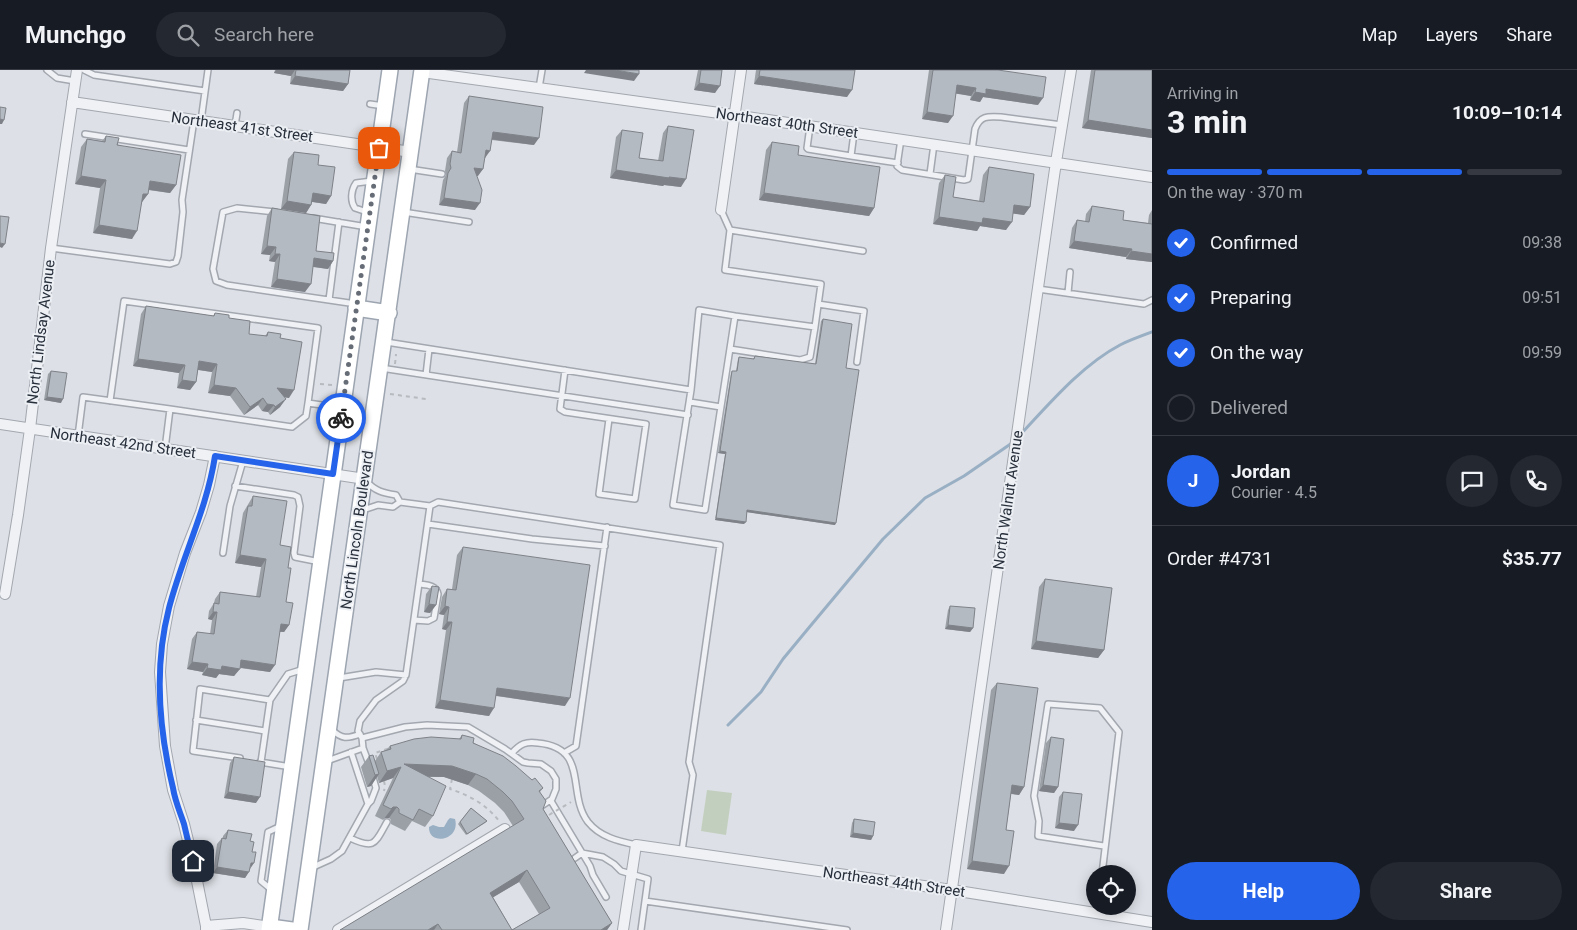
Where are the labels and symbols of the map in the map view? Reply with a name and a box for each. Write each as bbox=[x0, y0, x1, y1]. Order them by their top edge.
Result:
street label: Northeast 40th Street bbox=[715, 104, 859, 142]
street label: Northeast 41st Street bbox=[170, 108, 314, 146]
pin bbox=[358, 127, 400, 169]
street label: North Lindsay Avenue bbox=[23, 259, 59, 405]
courier bbox=[316, 393, 366, 443]
street label: Northeast 42nd Street bbox=[49, 424, 197, 462]
street label: North Walnut Avenue bbox=[989, 429, 1027, 571]
street label: North Lincoln Boulevard bbox=[337, 449, 377, 611]
pin bbox=[172, 840, 214, 882]
street label: Northeast 44th Street bbox=[822, 863, 966, 901]

